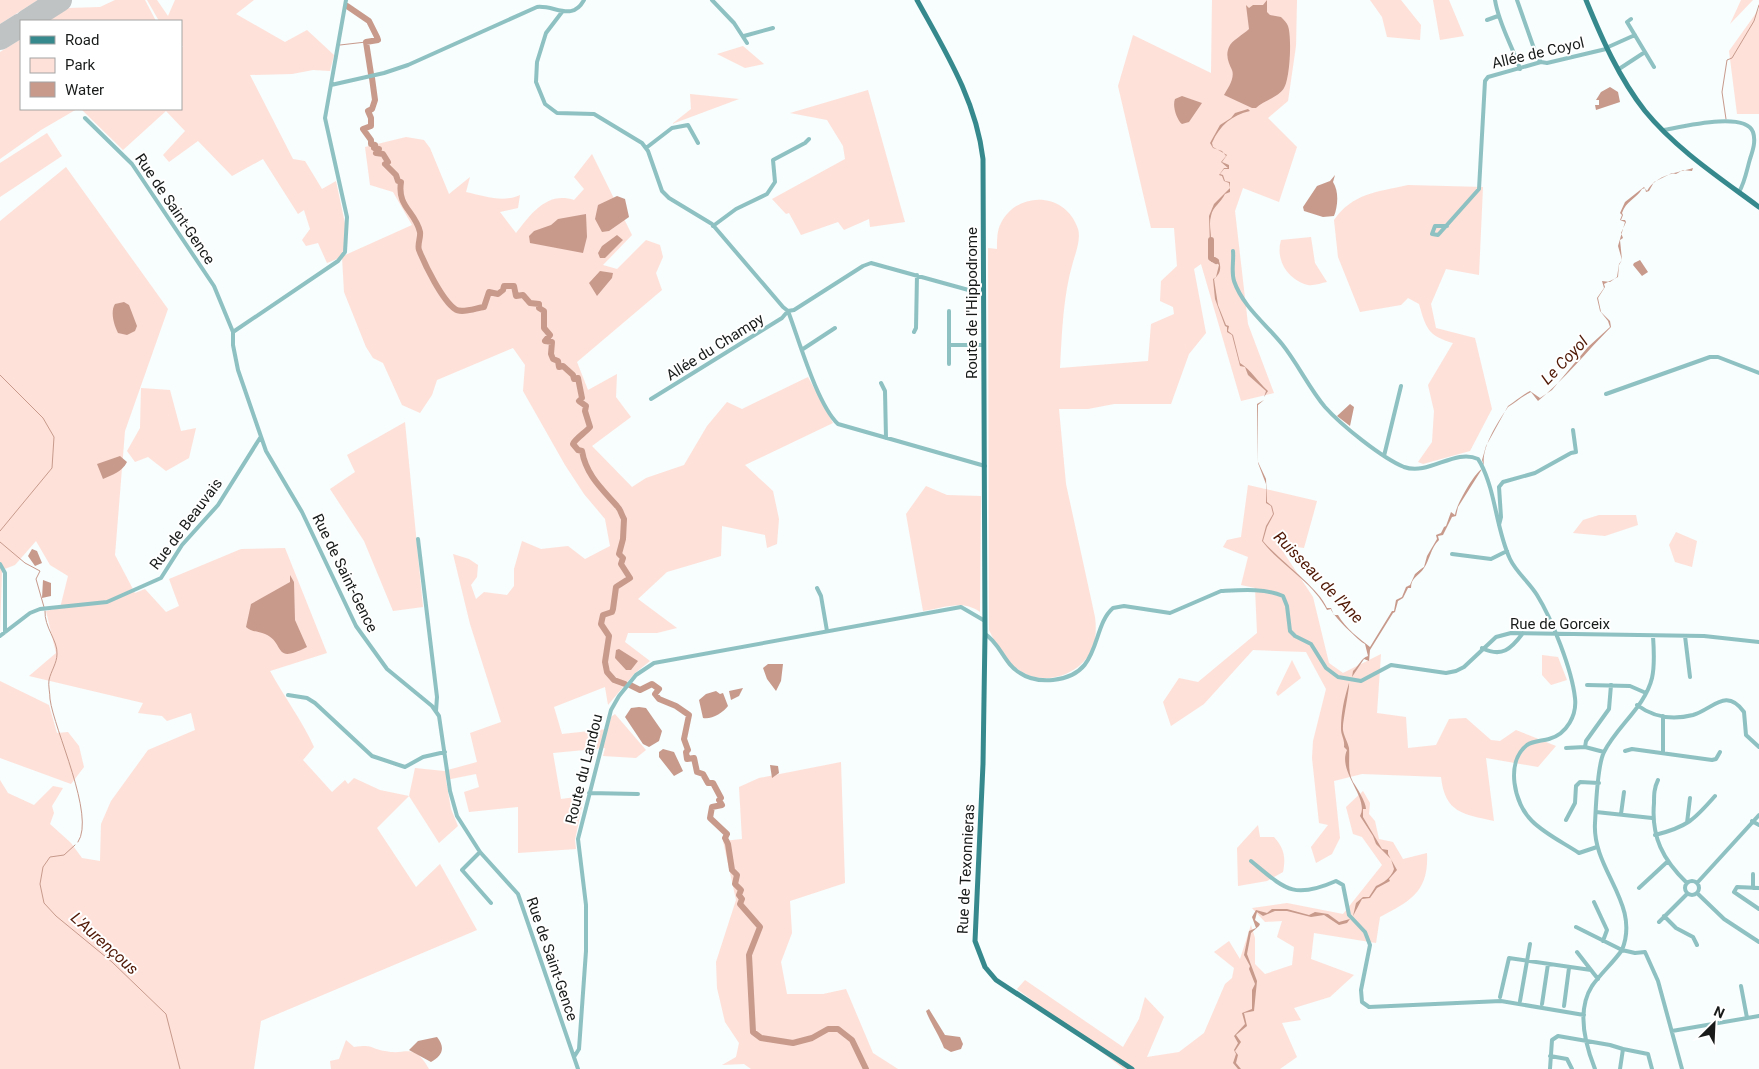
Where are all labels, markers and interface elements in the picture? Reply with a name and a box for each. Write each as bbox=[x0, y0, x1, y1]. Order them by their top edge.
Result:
legend bbox=[20, 20, 182, 110]
text: Road bbox=[65, 31, 99, 49]
street label: Allée de Coyol bbox=[1490, 34, 1586, 72]
text: Park bbox=[65, 56, 96, 74]
text: Water bbox=[65, 81, 104, 99]
street label: Rue de Saint-Gence bbox=[131, 150, 219, 268]
street label: Route de l'Hippodrome bbox=[963, 227, 981, 379]
street label: Allée du Champy bbox=[663, 310, 767, 384]
water label: Le Coyol bbox=[1537, 332, 1592, 388]
street label: Rue de Beauvais bbox=[146, 475, 226, 573]
street label: Rue de Saint-Gence bbox=[308, 511, 382, 635]
water label: Ruisseau de l'Ane bbox=[1270, 527, 1367, 627]
street label: Rue de Gorceix bbox=[1510, 615, 1611, 633]
street label: Route du Landou bbox=[562, 712, 606, 826]
street label: Rue de Texonnieras bbox=[954, 804, 978, 934]
street label: Rue de Saint-Gence bbox=[522, 895, 582, 1023]
water label: L'Aurençous bbox=[67, 908, 142, 979]
north arrow bbox=[1689, 999, 1739, 1049]
text: N bbox=[1712, 1003, 1727, 1021]

